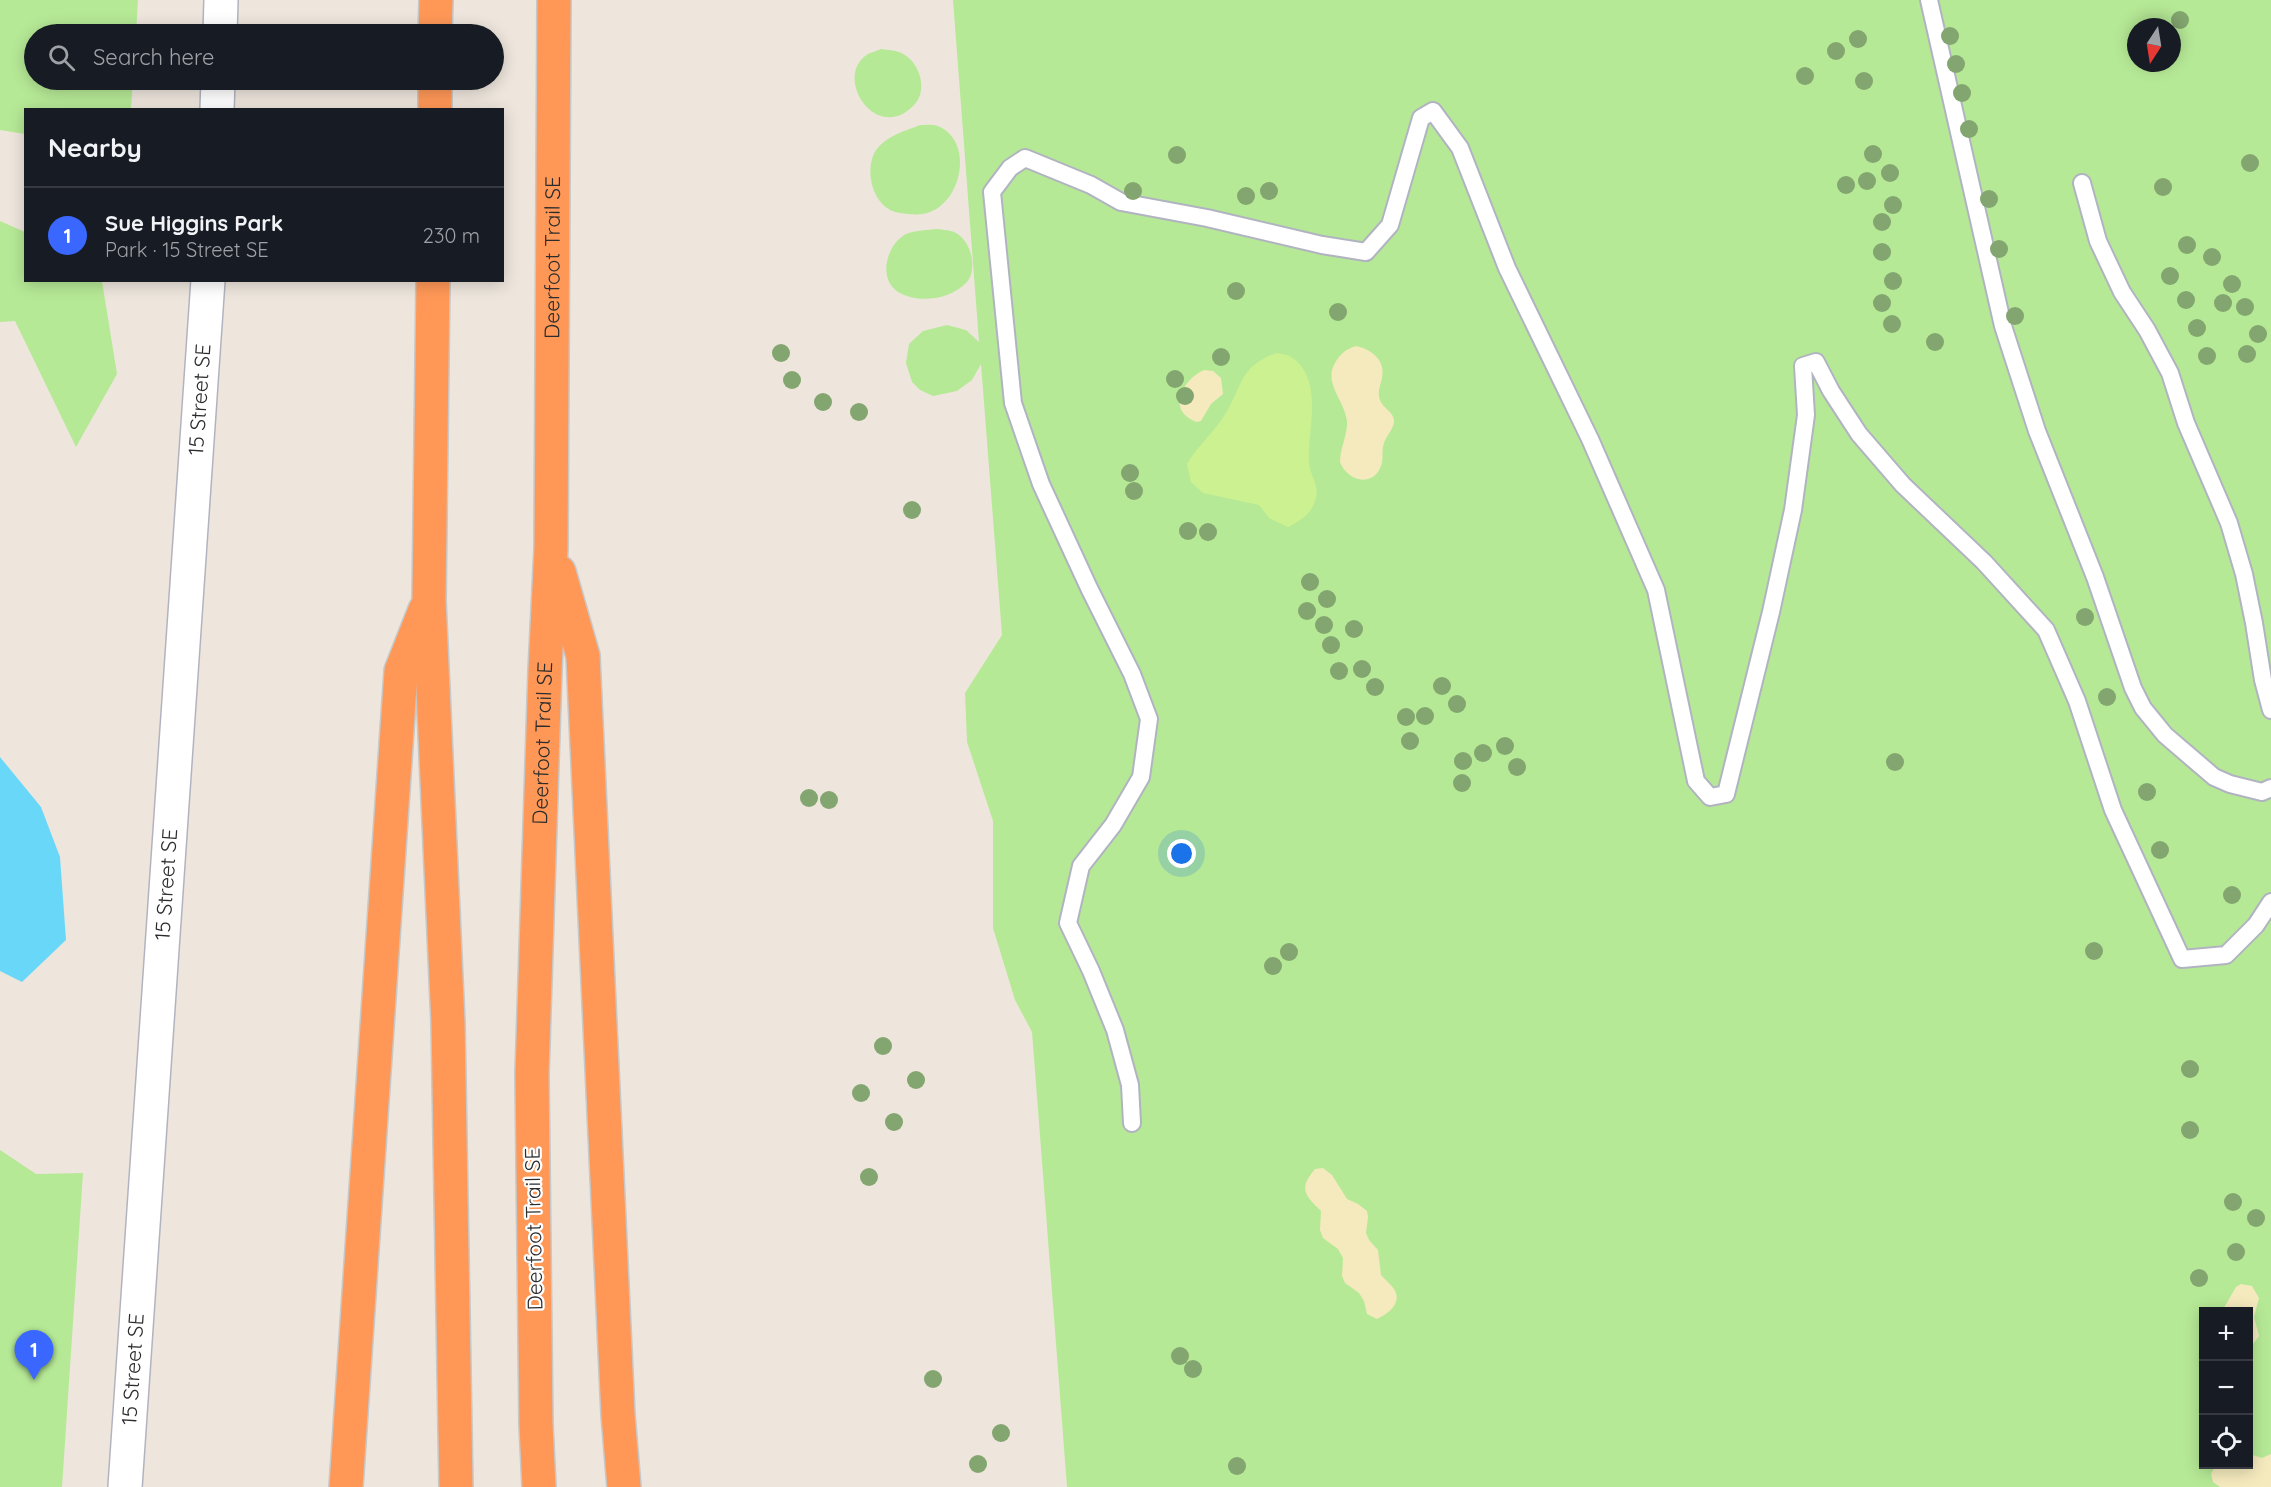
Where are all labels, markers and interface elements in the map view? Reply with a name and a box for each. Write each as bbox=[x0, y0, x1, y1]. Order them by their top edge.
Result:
north arrow bbox=[2127, 18, 2181, 72]
search box bbox=[24, 24, 504, 90]
icon: search bbox=[45, 41, 78, 74]
text: Search here bbox=[93, 43, 214, 71]
text: Nearby bbox=[48, 131, 142, 164]
street label: Deerfoot Trail SE bbox=[538, 176, 565, 339]
text: Sue Higgins Park bbox=[105, 209, 283, 237]
text: 1 bbox=[64, 223, 71, 248]
text: 230 m bbox=[423, 223, 480, 248]
text: Park · 15 Street SE bbox=[105, 237, 269, 262]
street label: 15 Street SE bbox=[182, 343, 216, 456]
street label: Deerfoot Trail SE bbox=[526, 661, 557, 825]
street label: 15 Street SE bbox=[149, 828, 182, 941]
your location bbox=[1167, 839, 1196, 868]
street label: Deerfoot Trail SE bbox=[519, 1147, 547, 1311]
map controls bbox=[2199, 1307, 2253, 1469]
button: + bbox=[2199, 1307, 2253, 1361]
street label: 15 Street SE bbox=[115, 1313, 149, 1426]
pin: 1 bbox=[15, 1330, 54, 1380]
button: − bbox=[2199, 1361, 2253, 1415]
button: locate bbox=[2199, 1415, 2253, 1469]

